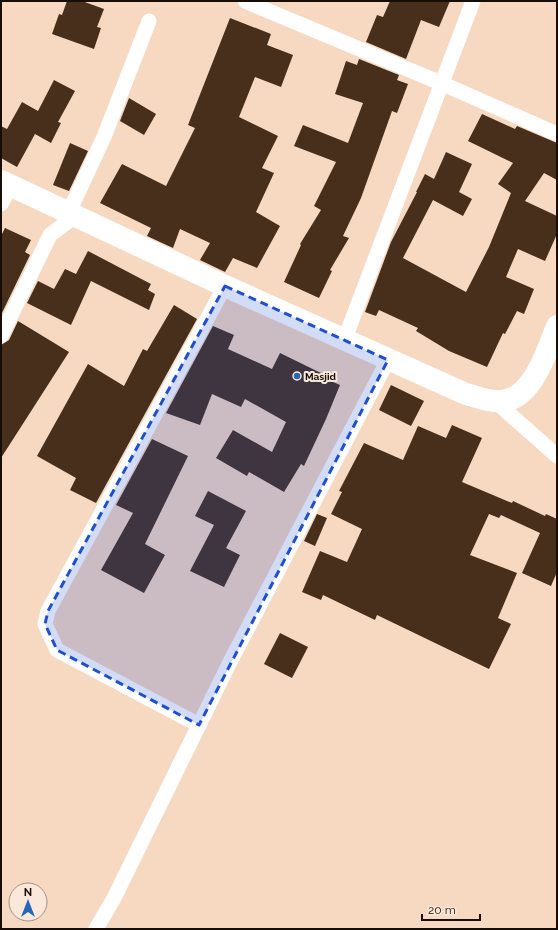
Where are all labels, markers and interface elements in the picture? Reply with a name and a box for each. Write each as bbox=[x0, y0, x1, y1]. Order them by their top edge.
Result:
marker: Masjid bbox=[292, 371, 302, 381]
place label: Masjid bbox=[305, 371, 336, 382]
north arrow bbox=[8, 882, 48, 922]
text: N bbox=[24, 886, 32, 899]
scale bar bbox=[422, 896, 480, 922]
text: 20 m bbox=[428, 903, 456, 917]

